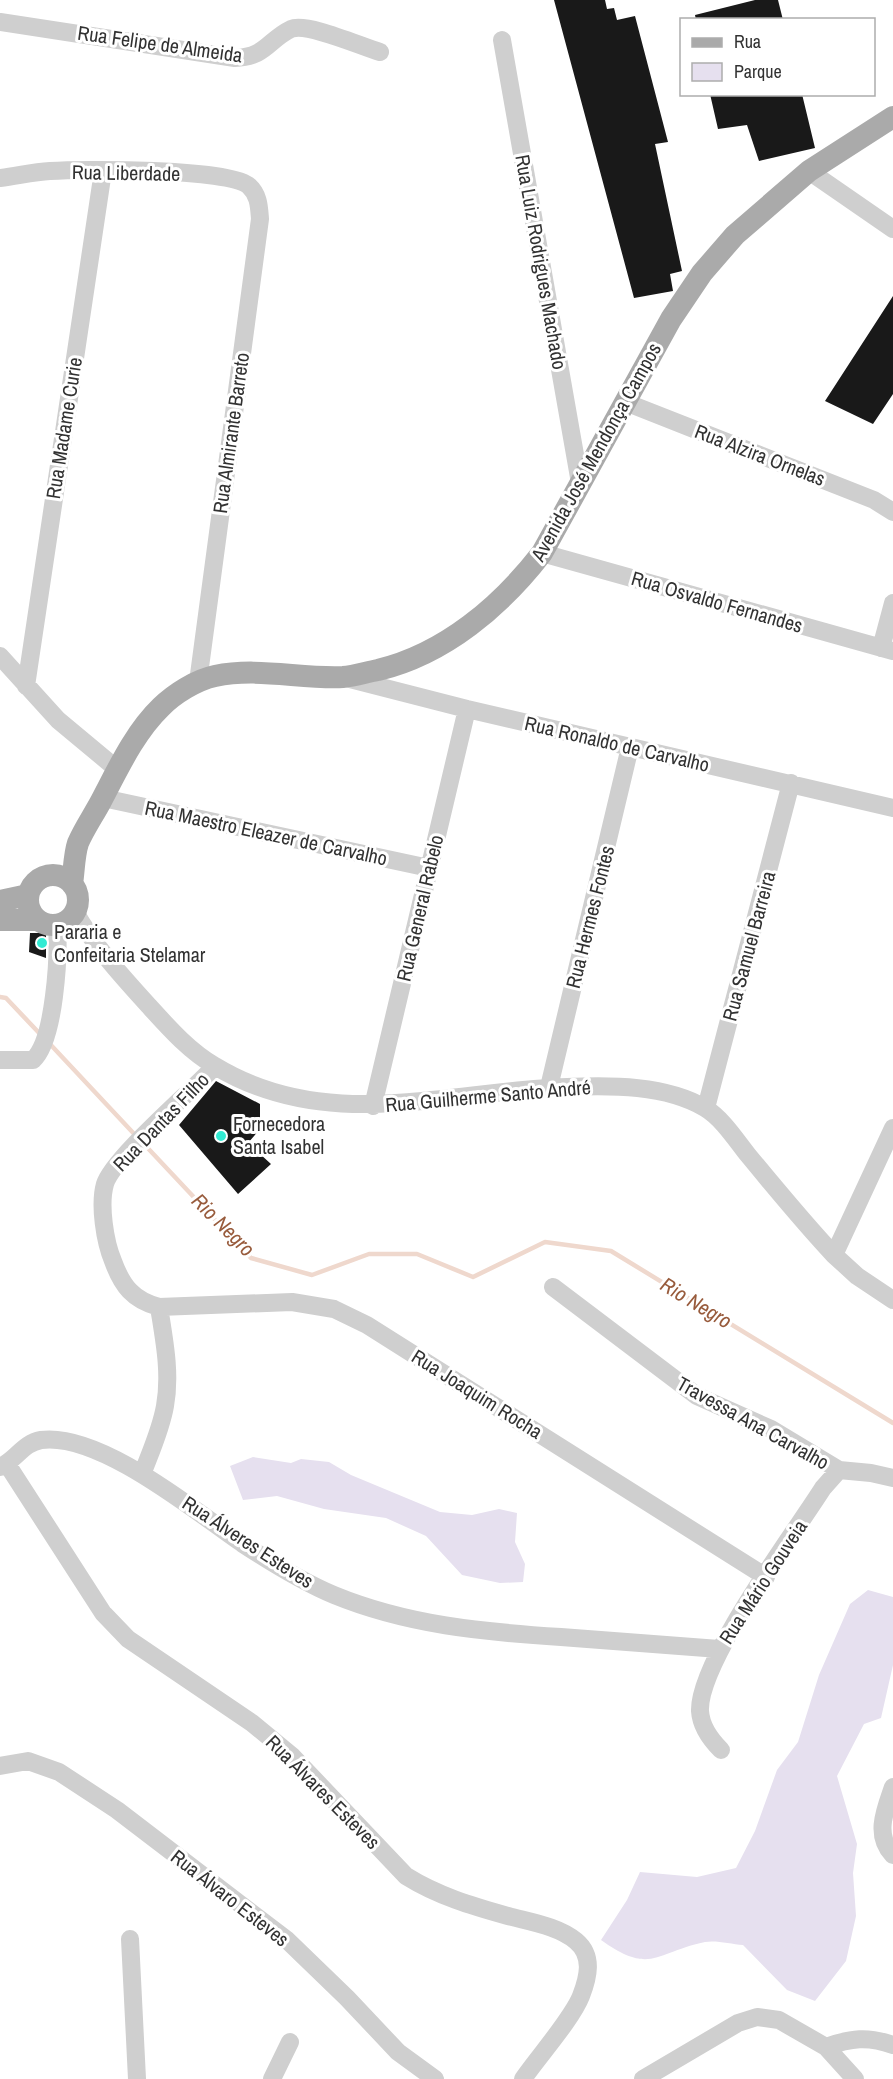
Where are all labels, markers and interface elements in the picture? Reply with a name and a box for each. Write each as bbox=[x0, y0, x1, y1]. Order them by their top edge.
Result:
legend bbox=[680, 18, 875, 96]
street label: Rua Felipe de Almeida bbox=[76, 19, 244, 68]
text: Rua bbox=[734, 29, 761, 54]
text: Parque bbox=[734, 59, 782, 84]
street label: Rua Luiz Rodrigues Machado bbox=[509, 152, 574, 372]
street label: Rua Liberdade bbox=[72, 158, 180, 187]
street label: Avenida José Mendonça Campos bbox=[524, 338, 667, 567]
street label: Rua Almirante Barreto bbox=[206, 351, 255, 515]
street label: Rua Madame Curie bbox=[39, 355, 88, 501]
street label: Rua Alzira Ornelas bbox=[691, 417, 829, 492]
street label: Rua Osvaldo Fernandes bbox=[628, 564, 806, 639]
street label: Rua Ronaldo de Carvalho bbox=[522, 709, 712, 778]
street label: Rua Maestro Eleazer de Carvalho bbox=[142, 794, 390, 871]
street label: Rua General Rabelo bbox=[390, 832, 449, 984]
street label: Rua Hermes Fontes bbox=[559, 843, 620, 991]
street label: Rua Samuel Barreira bbox=[716, 868, 781, 1024]
place label: Pararia e Confeitaria Stelamar bbox=[54, 918, 206, 968]
marker: Pararia e Confeitaria Stelamar bbox=[35, 936, 49, 950]
street label: Rua Dantas Filho bbox=[107, 1066, 215, 1177]
street label: Rua Guilherme Santo André bbox=[384, 1073, 592, 1118]
place label: Fornecedora Santa Isabel bbox=[233, 1110, 325, 1160]
marker: Fornecedora Santa Isabel bbox=[214, 1129, 228, 1143]
water label: Rio Negro bbox=[185, 1187, 261, 1263]
water label: Rio Negro bbox=[655, 1270, 737, 1335]
street label: Rua Joaquim Rocha bbox=[407, 1343, 548, 1445]
street label: Travessa Ana Carvalho bbox=[672, 1370, 834, 1476]
street label: Rua Álveres Esteves bbox=[177, 1489, 319, 1594]
street label: Rua Mário Gouveia bbox=[712, 1514, 813, 1649]
street label: Rua Álvares Esteves bbox=[260, 1729, 386, 1855]
street label: Rua Álvaro Esteves bbox=[166, 1843, 295, 1952]

